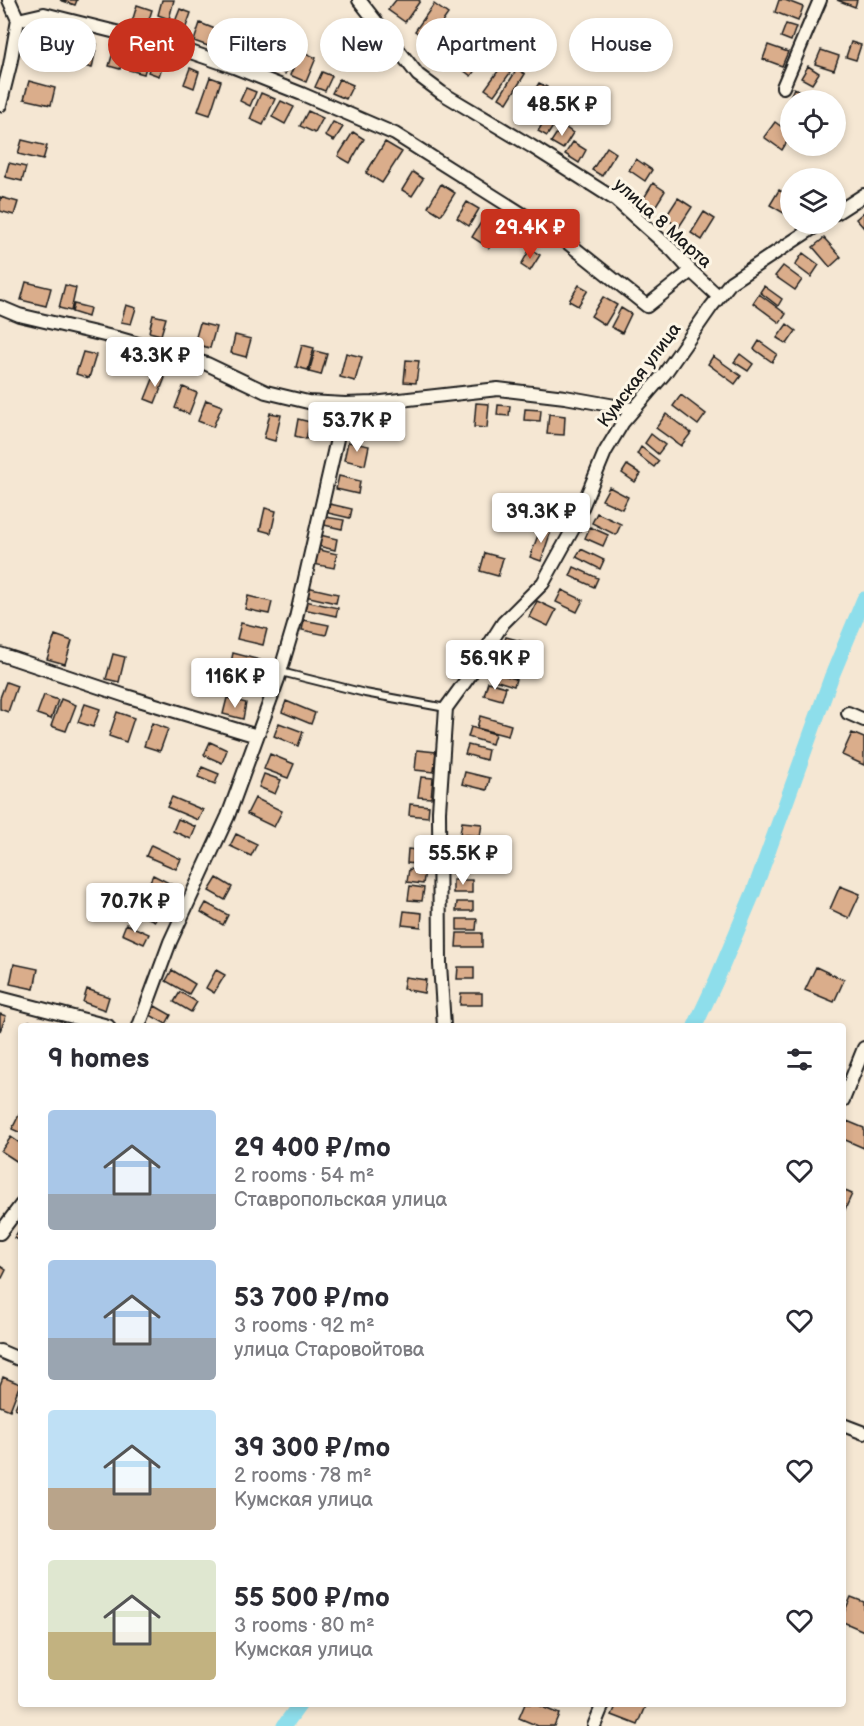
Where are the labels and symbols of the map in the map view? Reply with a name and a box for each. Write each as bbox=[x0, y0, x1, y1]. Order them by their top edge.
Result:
pin: 48.5K ₽ bbox=[507, 86, 617, 137]
street label: улица 8 Марта bbox=[610, 174, 716, 273]
pin: 29.4K ₽ bbox=[475, 209, 585, 260]
street label: Кумская улица bbox=[593, 319, 686, 432]
pin: 43.3K ₽ bbox=[100, 337, 210, 388]
pin: 53.7K ₽ bbox=[302, 402, 412, 453]
pin: 39.3K ₽ bbox=[486, 493, 596, 544]
pin: 56.9K ₽ bbox=[440, 640, 550, 691]
pin: 116K ₽ bbox=[186, 658, 284, 709]
pin: 55.5K ₽ bbox=[408, 835, 518, 886]
pin: 70.7K ₽ bbox=[80, 883, 190, 934]

